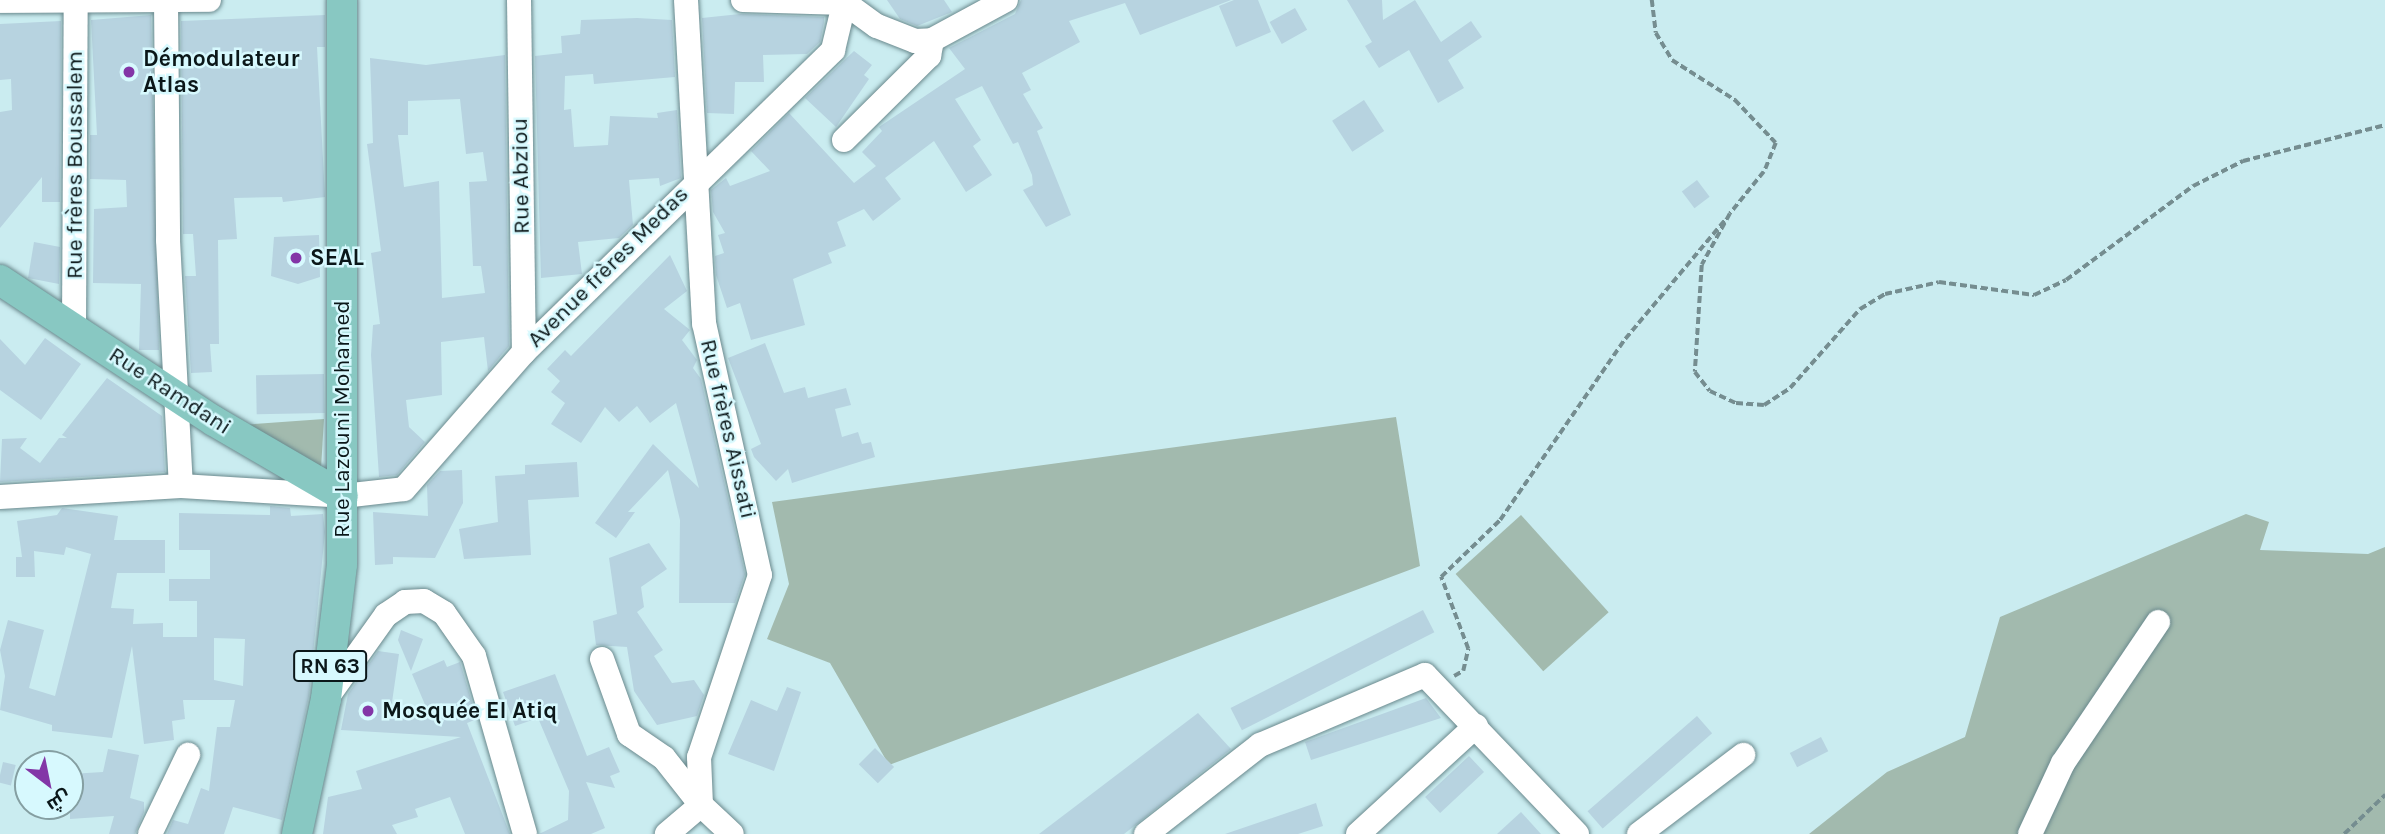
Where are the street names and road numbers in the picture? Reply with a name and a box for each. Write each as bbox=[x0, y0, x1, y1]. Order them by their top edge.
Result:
street label: Rue frères Boussalem bbox=[61, 51, 89, 279]
street label: Rue Abziou bbox=[506, 118, 536, 234]
street label: Avenue frères Medas bbox=[522, 181, 694, 353]
street label: Rue Lazouni Mohamed bbox=[328, 300, 356, 538]
street label: Rue frères Aissati bbox=[694, 337, 762, 521]
street label: Rue Ramdani bbox=[104, 341, 236, 441]
road number: RN 63 bbox=[292, 648, 368, 684]

